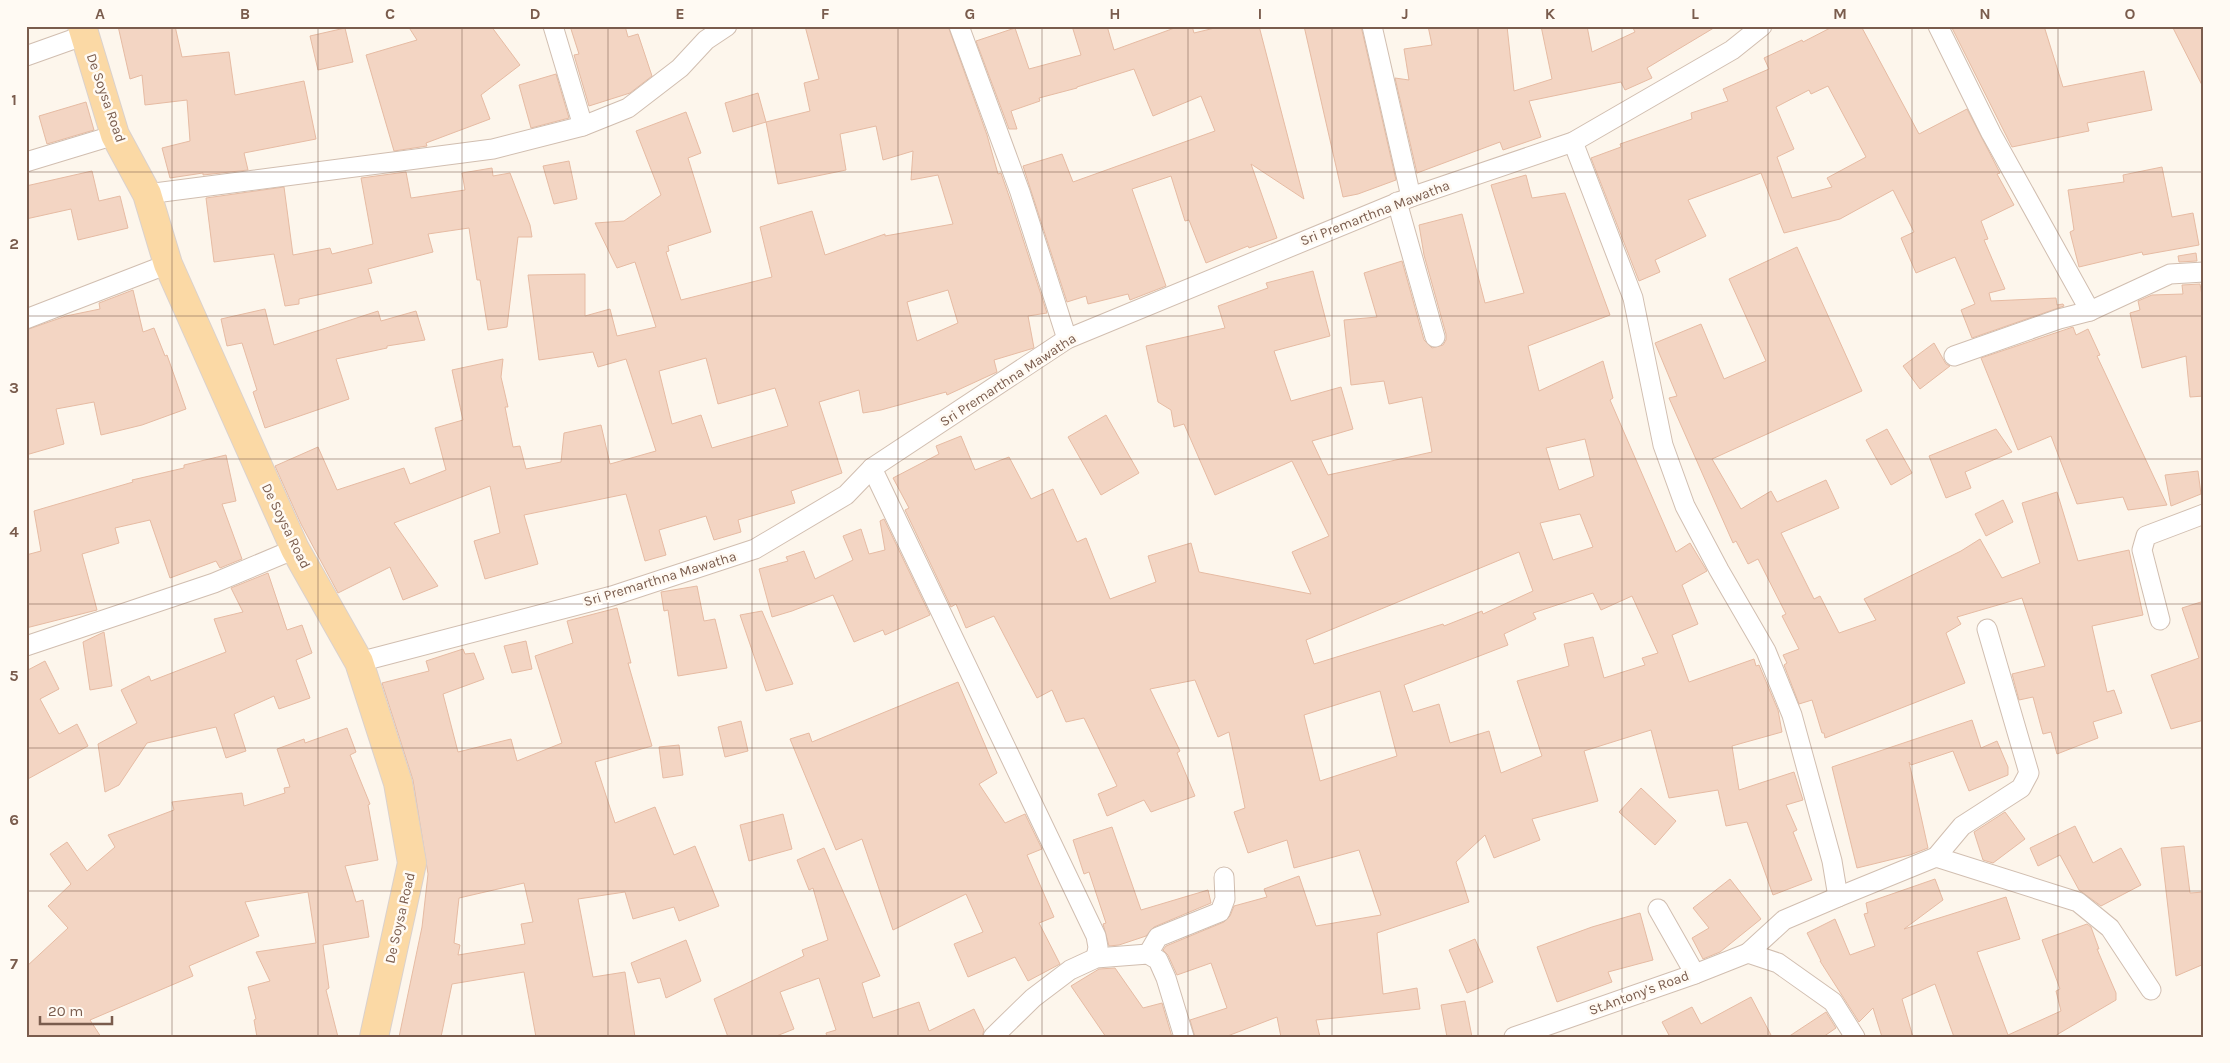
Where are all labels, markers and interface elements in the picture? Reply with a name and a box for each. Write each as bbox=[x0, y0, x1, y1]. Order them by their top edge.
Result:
text: A bbox=[95, 4, 105, 23]
text: B bbox=[240, 4, 250, 23]
text: C bbox=[385, 4, 395, 23]
text: D bbox=[530, 4, 541, 23]
text: E bbox=[675, 4, 685, 23]
text: F bbox=[821, 4, 830, 23]
text: G bbox=[965, 4, 975, 23]
text: H bbox=[1109, 4, 1121, 23]
text: I bbox=[1258, 4, 1262, 23]
text: J bbox=[1401, 4, 1409, 23]
text: K bbox=[1545, 4, 1556, 23]
text: L bbox=[1691, 4, 1699, 23]
text: M bbox=[1833, 4, 1847, 23]
text: N bbox=[1979, 4, 1991, 23]
text: O bbox=[2125, 4, 2136, 23]
street label: De Soysa Road bbox=[83, 51, 129, 145]
text: 1 bbox=[11, 90, 17, 109]
street label: Sri Premarthna Mawatha bbox=[1298, 177, 1452, 249]
text: 2 bbox=[9, 234, 19, 253]
street label: Sri Premarthna Mawatha bbox=[937, 330, 1079, 430]
text: 3 bbox=[9, 378, 19, 397]
street label: De Soysa Road bbox=[258, 480, 314, 572]
text: 4 bbox=[9, 522, 19, 541]
street label: Sri Premarthna Mawatha bbox=[582, 548, 738, 610]
text: 5 bbox=[9, 666, 19, 685]
text: 6 bbox=[9, 810, 19, 829]
street label: De Soysa Road bbox=[381, 871, 419, 965]
text: 7 bbox=[10, 954, 18, 973]
street label: St.Antony's Road bbox=[1587, 967, 1691, 1019]
scale bar bbox=[40, 993, 112, 1025]
text: 20 m bbox=[48, 1002, 83, 1020]

